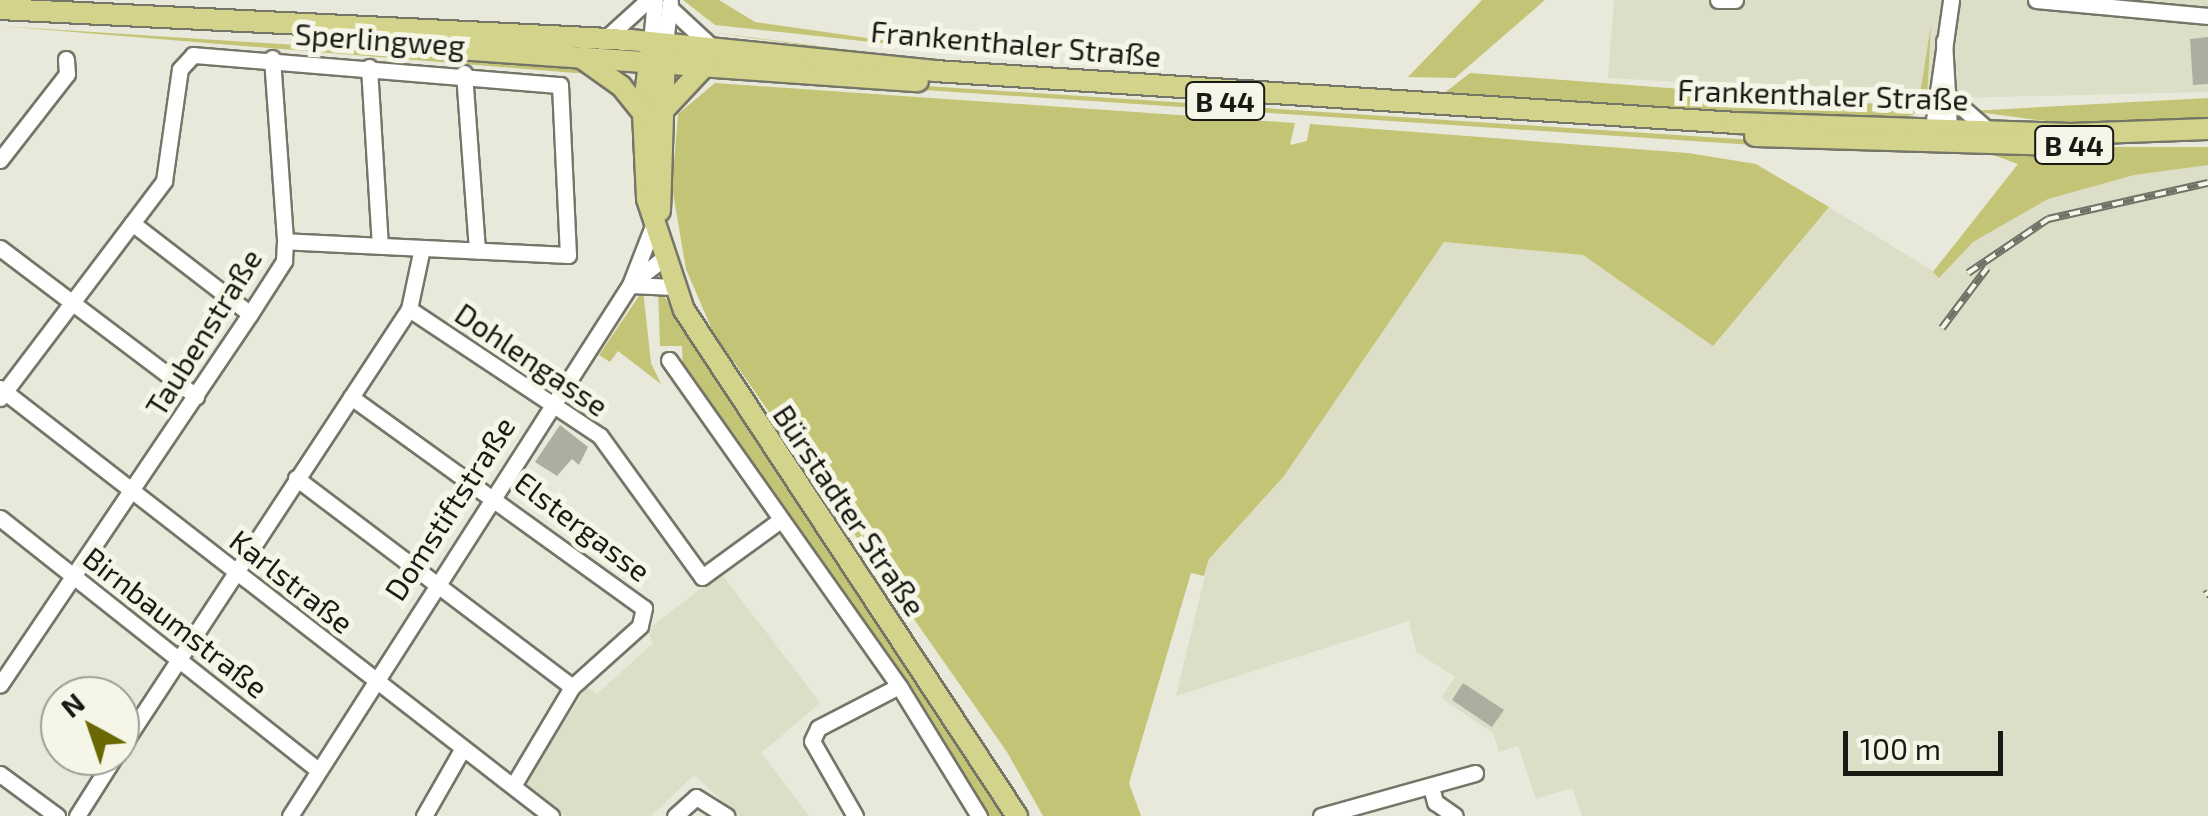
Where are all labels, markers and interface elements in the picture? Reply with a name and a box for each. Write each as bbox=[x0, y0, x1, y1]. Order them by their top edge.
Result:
street label: Frankenthaler Straße bbox=[869, 12, 1163, 74]
street label: Sperlingweg bbox=[294, 15, 466, 63]
street label: Frankenthaler Straße bbox=[1676, 71, 1970, 117]
road number: B 44 bbox=[1185, 78, 1265, 124]
road number: B 44 bbox=[2034, 122, 2114, 168]
street label: Taubenstraße bbox=[137, 242, 269, 422]
street label: Dohlengasse bbox=[449, 295, 615, 423]
street label: Bürstadter Straße bbox=[766, 397, 934, 623]
street label: Domstiftstraße bbox=[376, 409, 522, 607]
street label: Elstergasse bbox=[508, 463, 658, 589]
street label: Karlstraße bbox=[223, 522, 361, 640]
street label: Birnbaumstraße bbox=[77, 539, 275, 705]
north arrow bbox=[40, 676, 140, 776]
text: N bbox=[53, 685, 91, 724]
scale bar bbox=[1848, 711, 2008, 773]
text: 100 m bbox=[1860, 730, 1941, 766]

